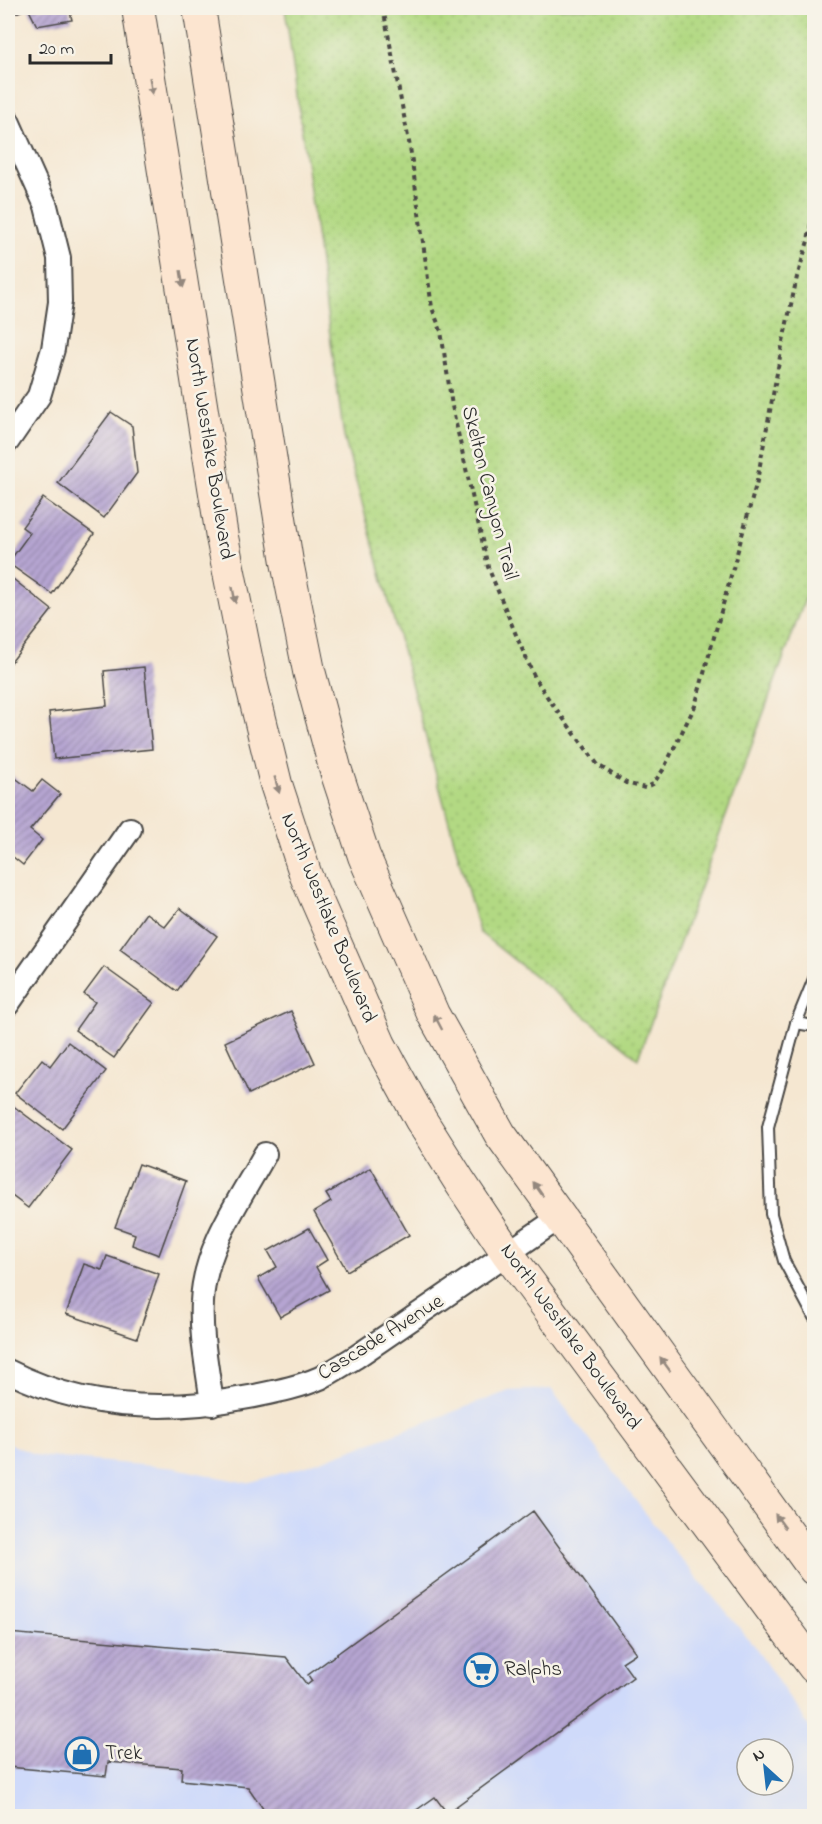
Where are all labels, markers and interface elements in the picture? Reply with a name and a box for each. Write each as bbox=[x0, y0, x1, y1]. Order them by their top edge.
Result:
scale bar bbox=[30, 27, 111, 65]
text: 20 m bbox=[39, 37, 74, 63]
one-way arrow bbox=[147, 77, 156, 96]
one-way arrow bbox=[178, 269, 187, 288]
street label: North Westlake Boulevard bbox=[177, 336, 241, 562]
street label: Skelton Canyon Trail bbox=[451, 403, 525, 584]
one-way arrow bbox=[230, 586, 239, 605]
one-way arrow bbox=[273, 776, 282, 794]
street label: North Westlake Boulevard bbox=[272, 809, 384, 1028]
one-way arrow bbox=[433, 1013, 443, 1030]
one-way arrow bbox=[533, 1181, 544, 1197]
street label: North Westlake Boulevard bbox=[492, 1238, 648, 1436]
street label: Cascade Avenue bbox=[312, 1287, 450, 1389]
one-way arrow bbox=[659, 1356, 671, 1372]
one-way arrow bbox=[774, 1514, 786, 1530]
supermarket icon: Ralphs bbox=[463, 1652, 499, 1688]
place label: Ralphs bbox=[504, 1655, 562, 1685]
shop icon: Trek bbox=[64, 1736, 100, 1772]
north arrow bbox=[735, 1737, 795, 1797]
place label: Trek bbox=[105, 1739, 143, 1769]
text: N bbox=[749, 1742, 770, 1769]

